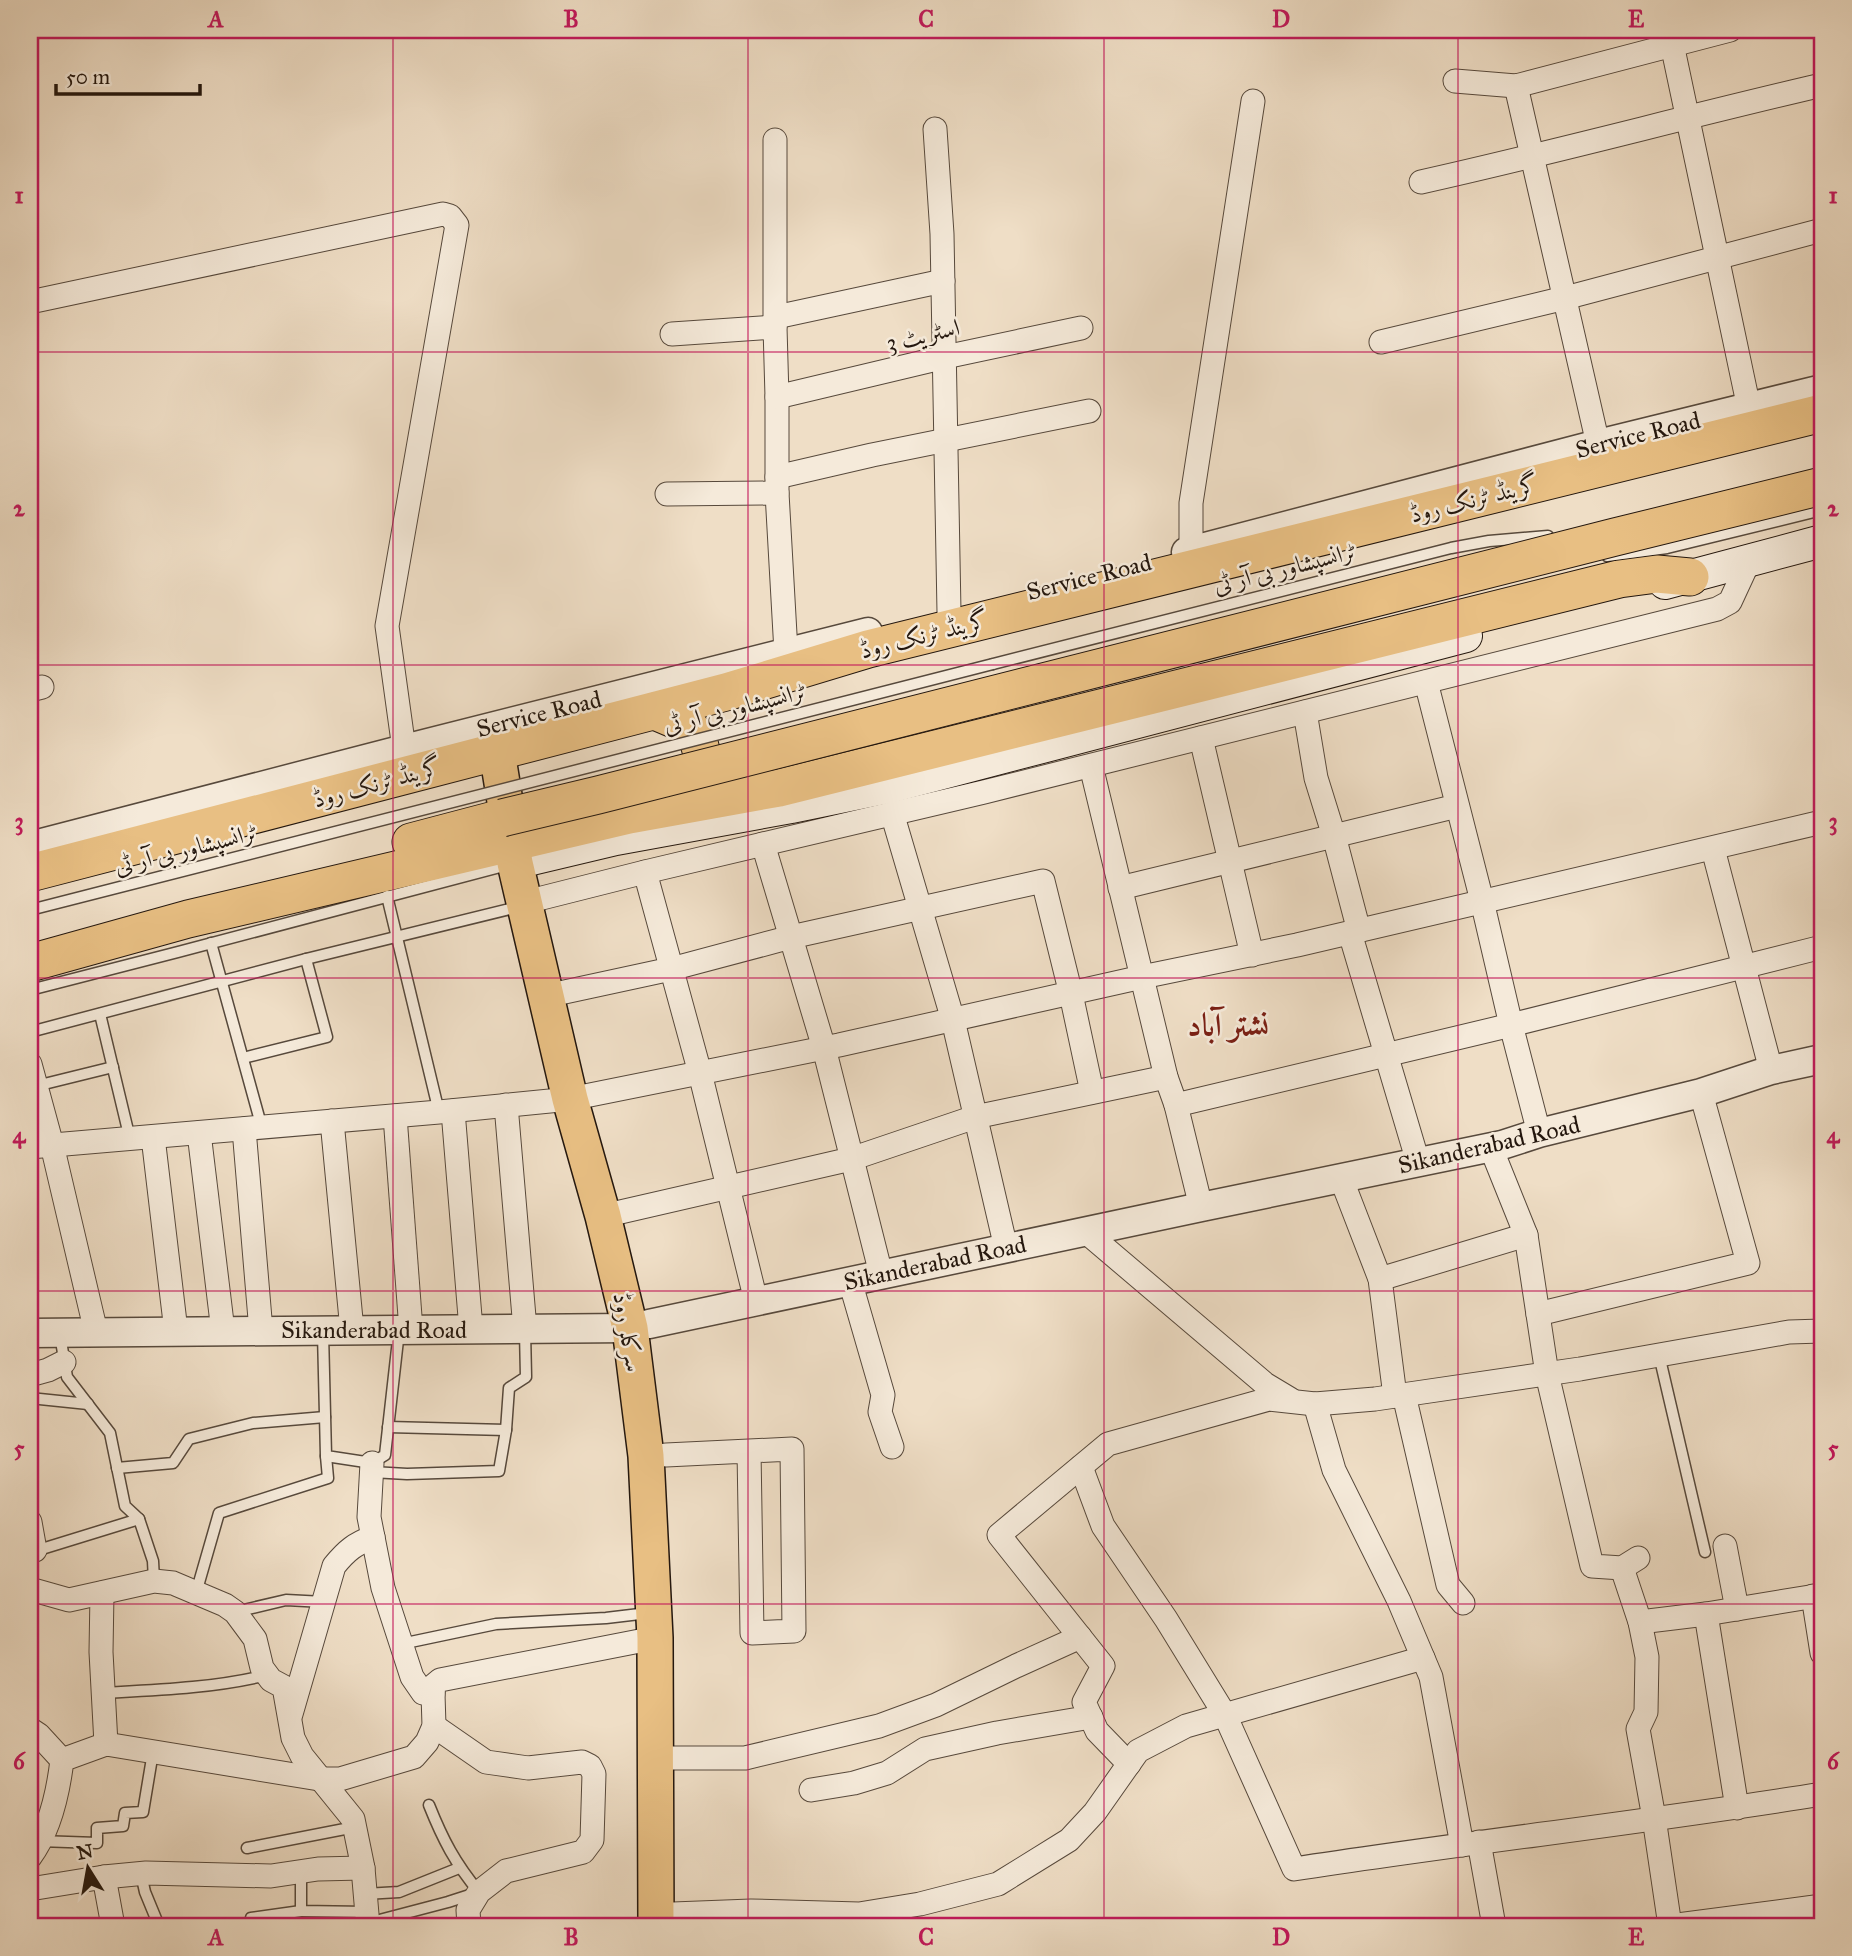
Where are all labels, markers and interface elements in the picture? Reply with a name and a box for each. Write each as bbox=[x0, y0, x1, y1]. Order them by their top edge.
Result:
text: A bbox=[206, 5, 224, 33]
text: B bbox=[563, 5, 579, 33]
text: C bbox=[918, 5, 934, 33]
text: D bbox=[1272, 5, 1290, 33]
text: E bbox=[1628, 5, 1645, 33]
scale bar bbox=[56, 52, 200, 96]
text: 50 m bbox=[66, 64, 111, 90]
text: 1 bbox=[14, 181, 24, 209]
text: 1 bbox=[1828, 181, 1838, 209]
street label: اسٹریٹ 3 bbox=[883, 312, 963, 358]
street label: Service Road bbox=[1572, 405, 1704, 465]
street label: گرینڈ ٹرنک روڈ bbox=[1406, 468, 1541, 529]
text: 2 bbox=[13, 494, 25, 522]
text: 2 bbox=[1827, 494, 1839, 522]
street label: ٹرانسپشاور بی آر ٹی bbox=[1210, 536, 1360, 602]
street label: Service Road bbox=[1023, 547, 1155, 607]
street label: گرینڈ ٹرنک روڈ bbox=[856, 604, 991, 665]
street label: ٹرانسپشاور بی آر ٹی bbox=[660, 676, 810, 742]
street label: Service Road bbox=[473, 684, 605, 744]
street label: گرینڈ ٹرنک روڈ bbox=[309, 751, 444, 815]
text: 3 bbox=[14, 807, 24, 836]
text: 3 bbox=[1828, 807, 1838, 836]
street label: ٹرانسپشاور بی آر ٹی bbox=[111, 817, 261, 883]
district label: نشتر آباد bbox=[1187, 1006, 1269, 1045]
street label: Sikanderabad Road bbox=[1395, 1109, 1583, 1181]
text: 4 bbox=[13, 1121, 27, 1149]
text: 4 bbox=[1827, 1121, 1841, 1149]
street label: Sikanderabad Road bbox=[841, 1229, 1029, 1297]
street label: سرکلر روڈ bbox=[605, 1290, 650, 1374]
street label: Sikanderabad Road bbox=[281, 1315, 467, 1345]
text: 5 bbox=[14, 1434, 25, 1462]
text: 5 bbox=[1828, 1434, 1839, 1462]
text: 6 bbox=[13, 1747, 26, 1775]
text: 6 bbox=[1827, 1747, 1840, 1775]
north arrow bbox=[52, 1834, 122, 1904]
text: N bbox=[75, 1839, 95, 1865]
text: A bbox=[206, 1923, 224, 1951]
text: B bbox=[563, 1923, 579, 1951]
text: C bbox=[918, 1923, 934, 1951]
text: D bbox=[1272, 1923, 1290, 1951]
text: E bbox=[1628, 1923, 1645, 1951]

